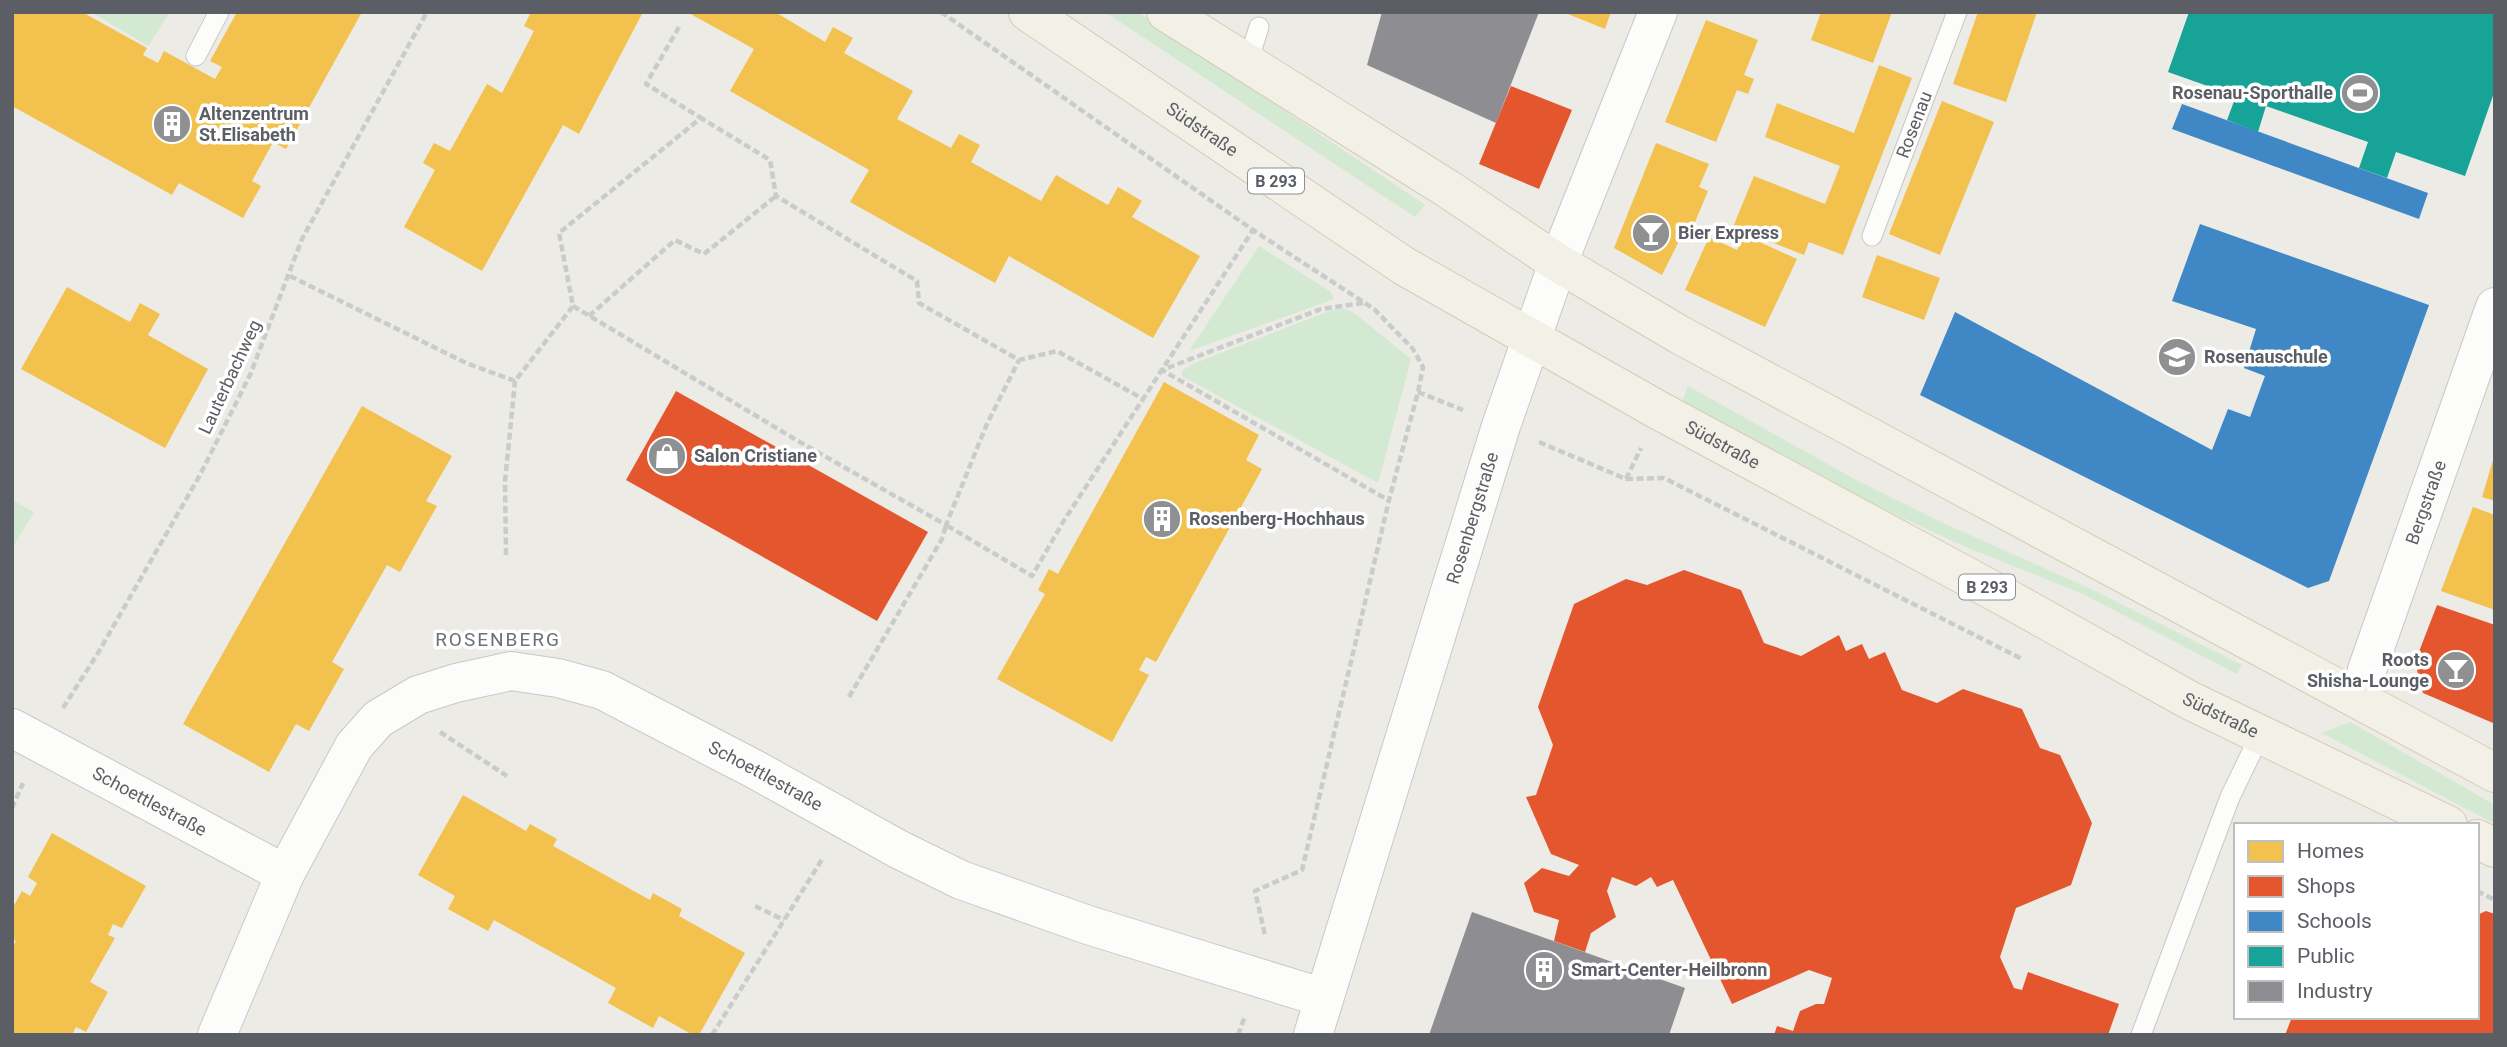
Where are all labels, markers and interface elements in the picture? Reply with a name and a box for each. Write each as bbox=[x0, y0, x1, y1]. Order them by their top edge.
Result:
sports icon: Rosenau-Sporthalle bbox=[2339, 72, 2381, 114]
place label: Rosenau-Sporthalle bbox=[2172, 82, 2333, 103]
street label: Rosenau bbox=[1892, 88, 1936, 161]
street label: Südstraße bbox=[1163, 98, 1242, 161]
building icon: Altenzentrum St.Elisabeth bbox=[151, 103, 193, 145]
place label: Altenzentrum St.Elisabeth bbox=[199, 103, 309, 145]
road number: B 293 bbox=[1248, 168, 1304, 194]
bar icon: Bier Express bbox=[1630, 212, 1672, 254]
place label: Bier Express bbox=[1678, 222, 1779, 243]
street label: Lauterbachweg bbox=[194, 316, 265, 437]
school or university icon: Rosenauschule bbox=[2156, 336, 2198, 378]
place label: Rosenauschule bbox=[2204, 346, 2328, 367]
street label: Südstraße bbox=[1682, 416, 1764, 473]
shop icon: Salon Cristiane bbox=[646, 435, 688, 477]
place label: Salon Cristiane bbox=[694, 445, 817, 466]
street label: Rosenbergstraße bbox=[1442, 449, 1502, 586]
street label: Bergstraße bbox=[2401, 457, 2450, 547]
building icon: Rosenberg-Hochhaus bbox=[1141, 498, 1183, 540]
place label: Rosenberg-Hochhaus bbox=[1189, 508, 1365, 529]
road number: B 293 bbox=[1959, 574, 2015, 600]
district label: ROSENBERG bbox=[435, 628, 561, 651]
place label: Roots Shisha-Lounge bbox=[2307, 649, 2429, 691]
bar icon: Roots Shisha-Lounge bbox=[2435, 649, 2477, 691]
street label: Südstraße bbox=[2179, 688, 2262, 742]
street label: Schoettlestraße bbox=[705, 736, 826, 815]
street label: Schoettlestraße bbox=[89, 762, 211, 840]
legend bbox=[2234, 823, 2479, 1019]
text: Homes bbox=[2297, 839, 2364, 863]
text: Shops bbox=[2297, 874, 2356, 898]
text: Schools bbox=[2297, 909, 2372, 933]
text: Public bbox=[2297, 944, 2355, 968]
building icon: Smart-Center-Heilbronn bbox=[1523, 949, 1565, 991]
place label: Smart-Center-Heilbronn bbox=[1571, 959, 1767, 980]
text: Industry bbox=[2297, 979, 2373, 1003]

